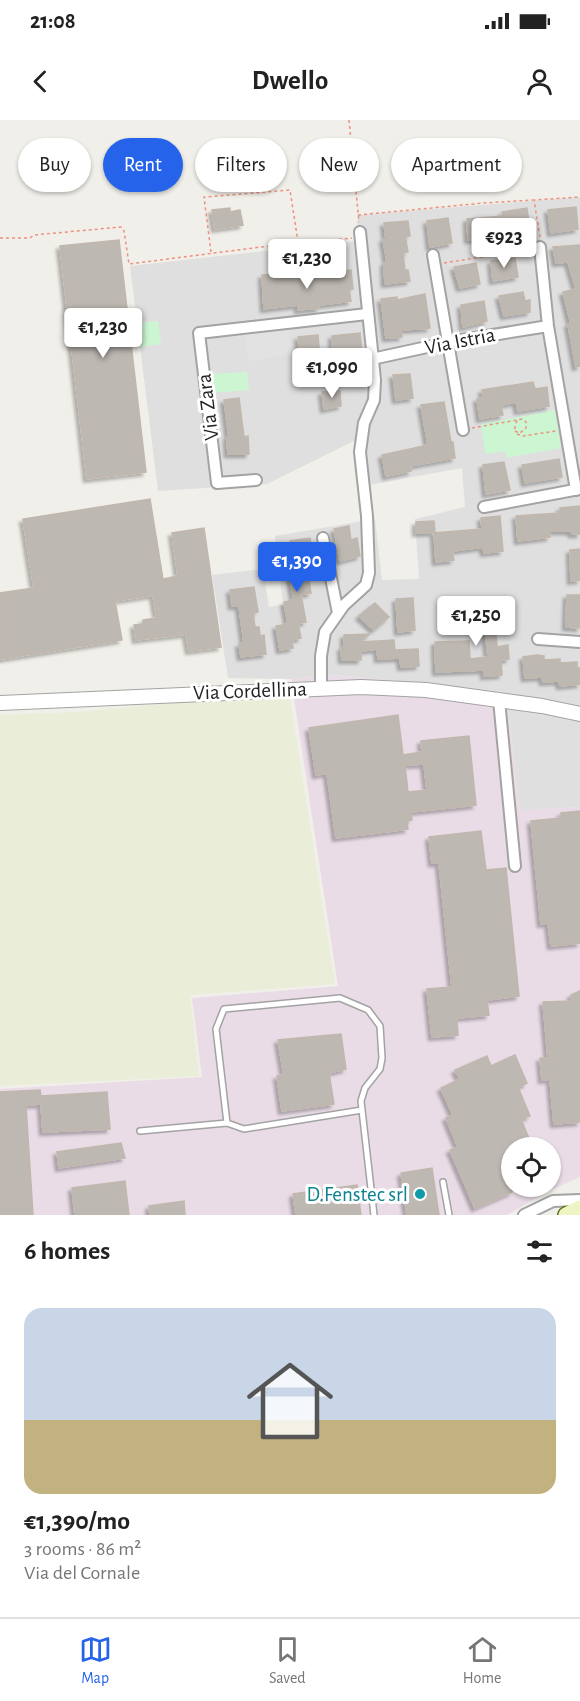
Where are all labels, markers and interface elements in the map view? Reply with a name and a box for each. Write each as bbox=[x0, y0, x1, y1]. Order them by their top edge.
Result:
text: 21:08 bbox=[30, 10, 76, 32]
icon: back bbox=[24, 65, 57, 98]
icon: person bbox=[523, 65, 556, 98]
text: Dwello bbox=[252, 67, 328, 94]
chip: Buy bbox=[18, 138, 91, 192]
chip: Rent bbox=[103, 138, 183, 192]
chip: Filters bbox=[195, 138, 287, 192]
chip: New bbox=[299, 138, 379, 192]
chip: Apartment bbox=[391, 138, 522, 192]
pin: €923 bbox=[468, 218, 540, 269]
text: €923 bbox=[485, 227, 523, 247]
pin: €1,230 bbox=[258, 239, 356, 290]
text: €1,230 bbox=[282, 248, 332, 268]
pin: €1,230 bbox=[54, 308, 152, 359]
text: €1,230 bbox=[78, 317, 128, 337]
street label: Via Istria bbox=[423, 324, 497, 358]
pin: €1,090 bbox=[283, 348, 381, 399]
text: €1,090 bbox=[306, 357, 358, 377]
street label: Via Zara bbox=[193, 372, 223, 442]
pin: €1,390 bbox=[248, 542, 346, 593]
text: €1,390 bbox=[272, 551, 322, 571]
pin: €1,250 bbox=[427, 596, 525, 647]
text: €1,250 bbox=[451, 605, 501, 625]
street label: Via Cordellina bbox=[193, 679, 308, 703]
map controls bbox=[501, 1137, 561, 1197]
button: locate bbox=[501, 1137, 561, 1197]
place label: D.Fenstec srl bbox=[307, 1184, 408, 1205]
marker: D.Fenstec srl bbox=[413, 1187, 427, 1201]
icon: filters bbox=[523, 1235, 556, 1268]
text: 6 homes bbox=[24, 1238, 110, 1264]
icon: home bbox=[236, 1347, 344, 1455]
text: €1,390/mo bbox=[24, 1508, 130, 1534]
text: 3 rooms · 86 m² bbox=[24, 1539, 141, 1559]
text: Via del Cornale bbox=[24, 1563, 140, 1583]
tab: Map bbox=[79, 1633, 112, 1688]
tab: Saved bbox=[269, 1633, 306, 1688]
tab: Home bbox=[463, 1633, 501, 1688]

